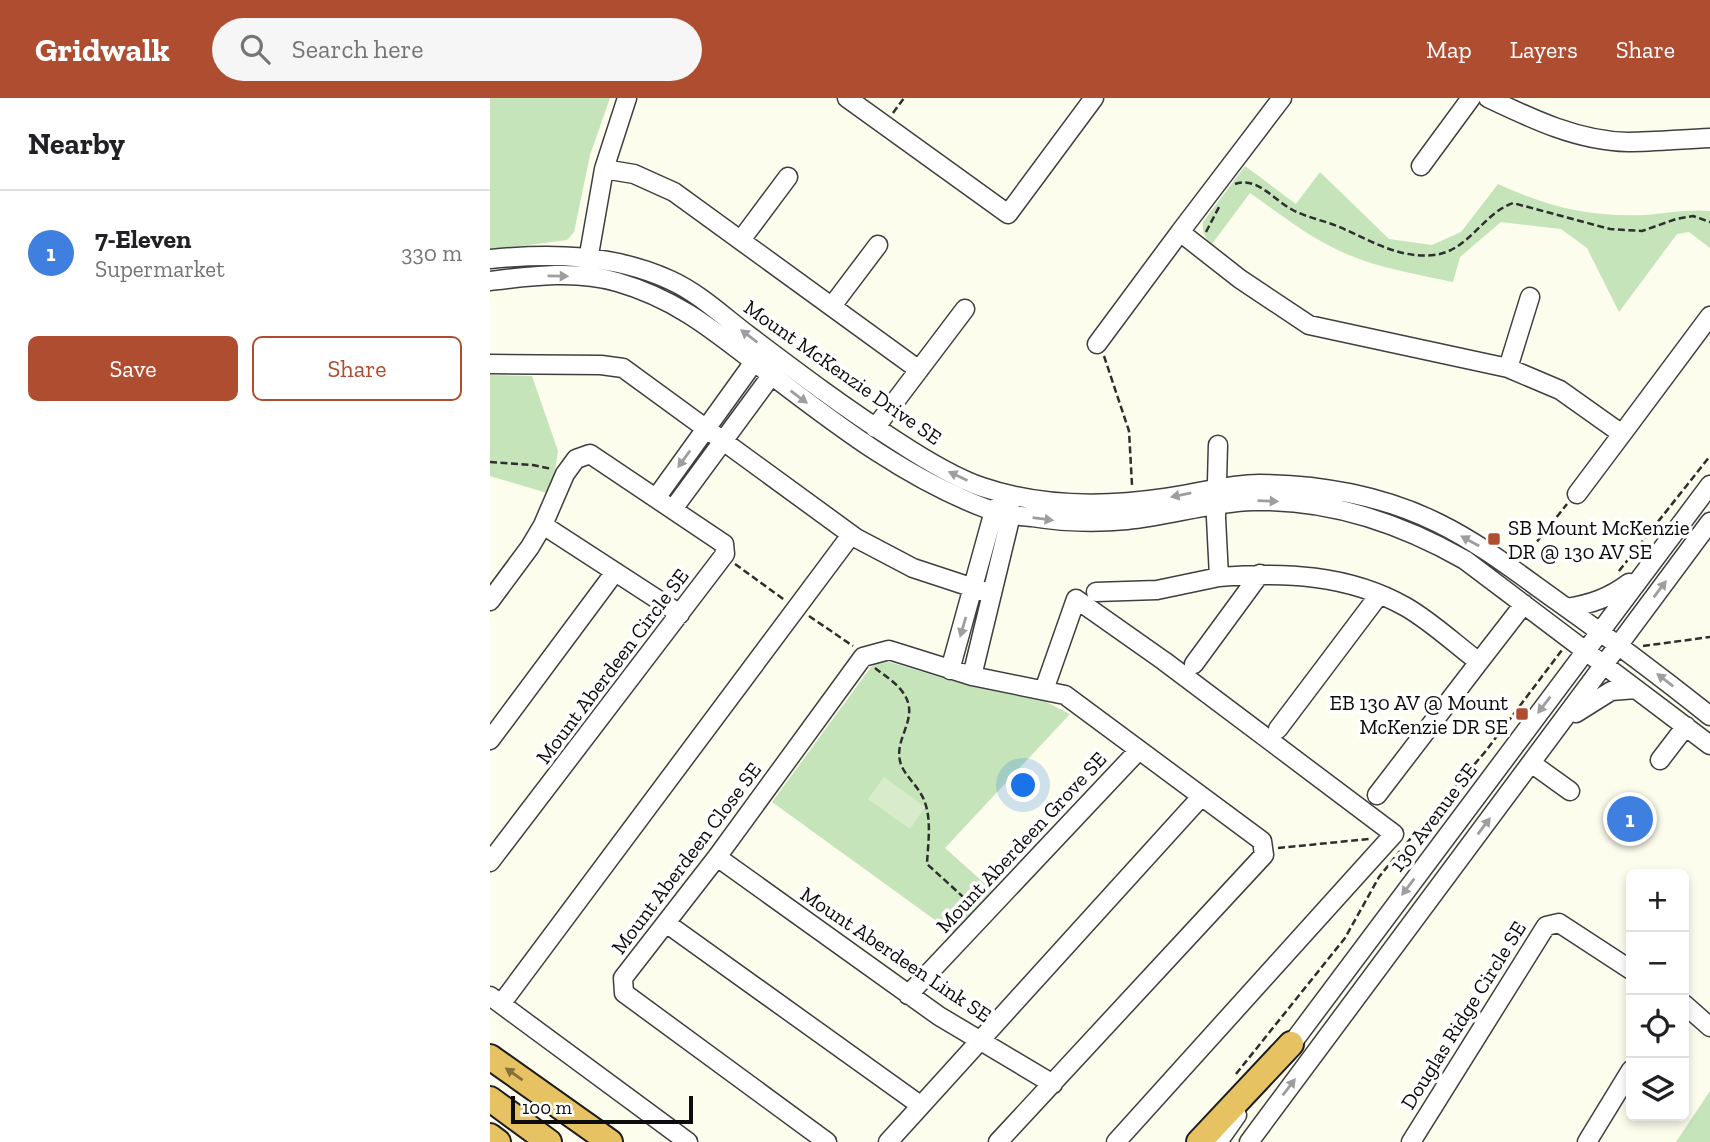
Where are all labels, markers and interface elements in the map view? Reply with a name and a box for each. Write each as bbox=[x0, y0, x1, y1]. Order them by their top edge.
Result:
search box bbox=[212, 18, 702, 81]
text: Gridwalk bbox=[35, 30, 170, 69]
icon: search bbox=[236, 30, 274, 68]
text: Search here bbox=[292, 33, 424, 65]
text: Map bbox=[1426, 35, 1472, 64]
text: Layers bbox=[1510, 35, 1578, 64]
text: Share bbox=[1616, 35, 1675, 64]
text: Nearby bbox=[28, 126, 125, 162]
text: 7-Eleven bbox=[95, 223, 192, 255]
text: 1 bbox=[46, 239, 56, 267]
text: 330 m bbox=[401, 239, 462, 267]
text: Supermarket bbox=[95, 255, 225, 283]
one-way arrow bbox=[547, 271, 569, 282]
street label: Mount McKenzie Drive SE bbox=[739, 294, 947, 450]
one-way arrow bbox=[740, 329, 758, 343]
button: Save bbox=[28, 336, 238, 401]
button: Share bbox=[252, 336, 462, 401]
one-way arrow bbox=[790, 389, 808, 403]
one-way arrow bbox=[677, 450, 691, 468]
one-way arrow bbox=[948, 470, 968, 482]
one-way arrow bbox=[1170, 490, 1192, 501]
one-way arrow bbox=[1258, 496, 1280, 507]
one-way arrow bbox=[1032, 513, 1054, 524]
place label: SB Mount McKenzie DR @ 130 AV SE bbox=[1508, 515, 1690, 564]
marker: SB Mount McKenzie DR @ 130 AV SE bbox=[1486, 531, 1502, 547]
one-way arrow bbox=[1461, 535, 1480, 547]
street label: Mount Aberdeen Circle SE bbox=[530, 563, 694, 769]
one-way arrow bbox=[1652, 581, 1667, 599]
one-way arrow bbox=[957, 616, 968, 638]
one-way arrow bbox=[1656, 673, 1673, 688]
place label: EB 130 AV @ Mount McKenzie DR SE bbox=[1330, 690, 1508, 739]
one-way arrow bbox=[1537, 696, 1551, 714]
marker: EB 130 AV @ Mount McKenzie DR SE bbox=[1514, 706, 1530, 722]
street label: Mount Aberdeen Grove SE bbox=[931, 746, 1111, 938]
street label: Mount Aberdeen Close SE bbox=[606, 757, 766, 959]
street label: 130 Avenue SE bbox=[1384, 758, 1482, 876]
your location bbox=[1006, 768, 1040, 802]
pin: 1 bbox=[1607, 793, 1653, 845]
one-way arrow bbox=[1476, 817, 1490, 835]
map controls bbox=[1626, 869, 1689, 1121]
button: + bbox=[1626, 869, 1689, 932]
one-way arrow bbox=[1402, 878, 1416, 896]
street label: Mount Aberdeen Link SE bbox=[796, 881, 996, 1027]
street label: Douglas Ridge Circle SE bbox=[1395, 916, 1531, 1114]
button: − bbox=[1626, 932, 1689, 995]
button: locate bbox=[1626, 995, 1689, 1058]
button: layers bbox=[1626, 1058, 1689, 1121]
one-way arrow bbox=[505, 1067, 523, 1081]
one-way arrow bbox=[1282, 1078, 1296, 1096]
scale bar bbox=[511, 1093, 693, 1125]
text: 100 m bbox=[522, 1096, 572, 1119]

